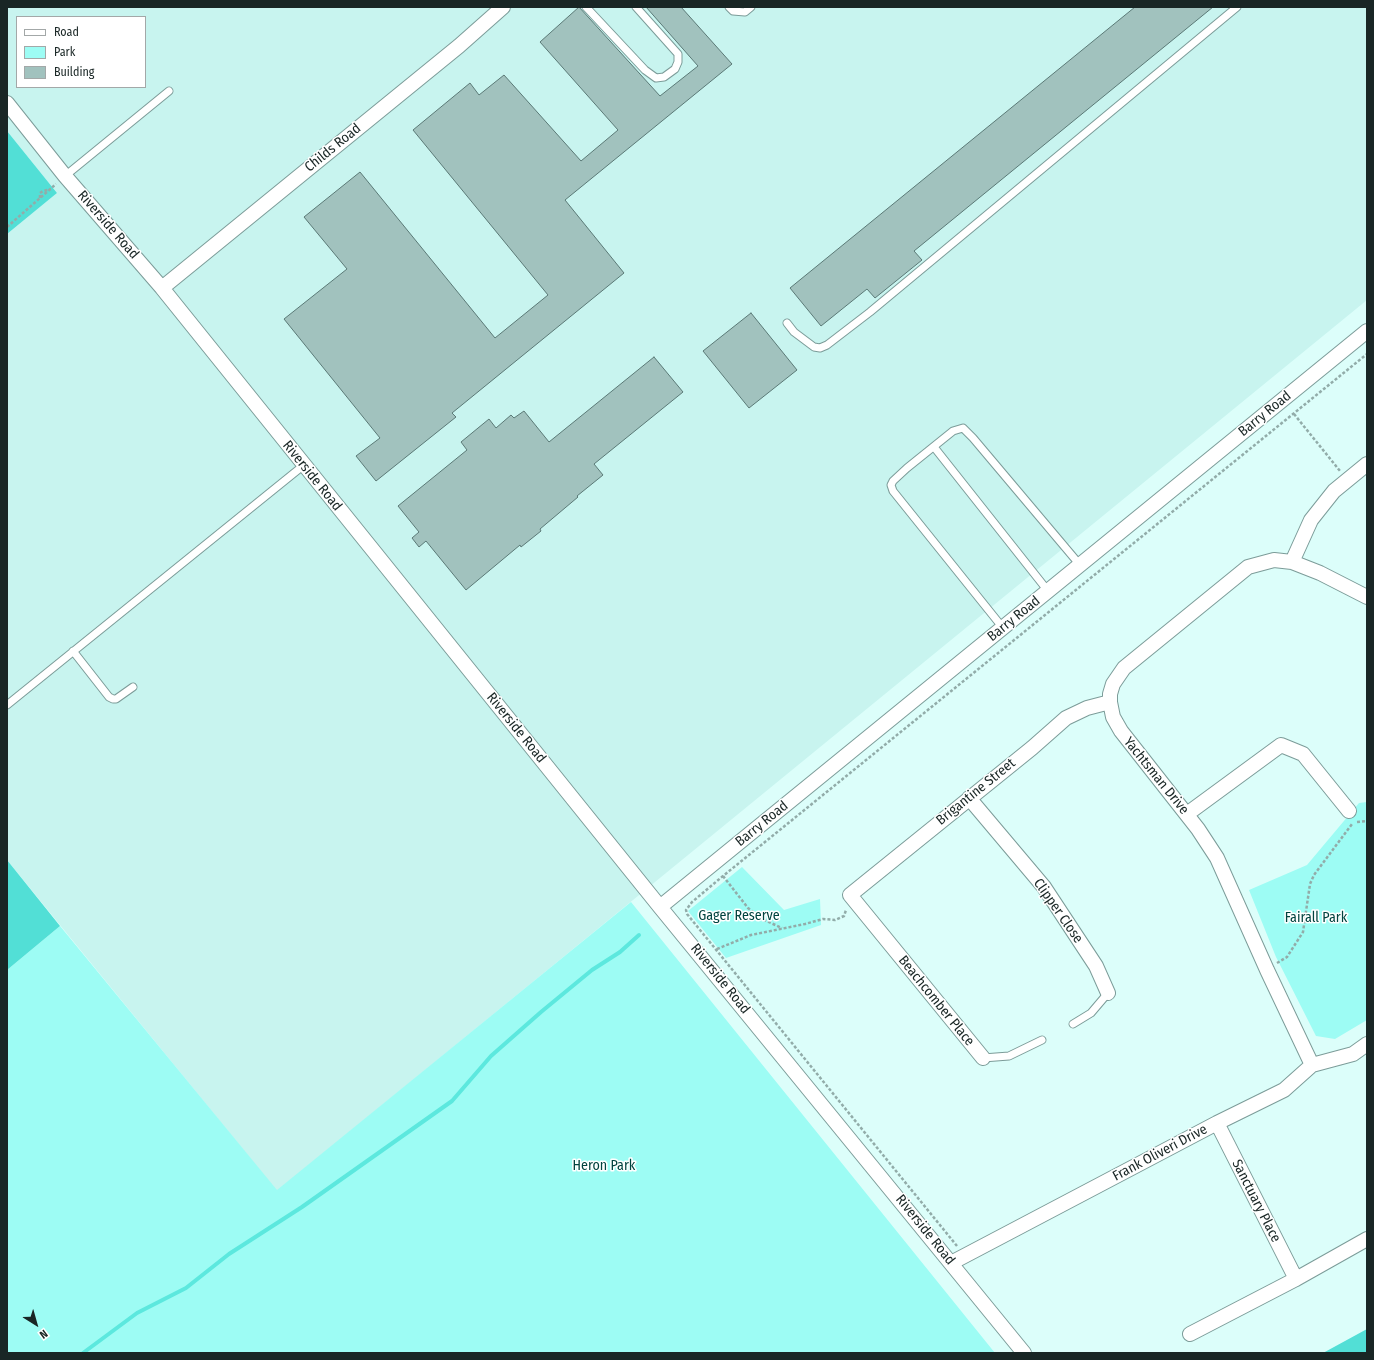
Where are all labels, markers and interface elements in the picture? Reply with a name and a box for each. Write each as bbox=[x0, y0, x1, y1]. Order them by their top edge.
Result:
legend bbox=[16, 16, 146, 88]
text: Road bbox=[54, 25, 79, 39]
text: Park bbox=[54, 45, 75, 59]
text: Building bbox=[54, 65, 94, 79]
street label: Childs Road bbox=[302, 120, 364, 176]
street label: Riverside Road bbox=[74, 187, 142, 263]
street label: Barry Road bbox=[1235, 388, 1295, 440]
street label: Riverside Road bbox=[279, 438, 345, 514]
street label: Barry Road bbox=[984, 593, 1044, 645]
street label: Riverside Road bbox=[483, 690, 549, 766]
street label: Yachtsman Drive bbox=[1120, 734, 1192, 818]
street label: Brigantine Street bbox=[933, 755, 1019, 829]
street label: Barry Road bbox=[732, 798, 792, 850]
street label: Clipper Close bbox=[1030, 875, 1086, 947]
park label: Gager Reserve bbox=[698, 908, 780, 924]
park label: Fairall Park bbox=[1285, 910, 1347, 926]
street label: Riverside Road bbox=[687, 941, 753, 1017]
street label: Beachcomber Place bbox=[894, 952, 978, 1050]
street label: Frank Oliveri Drive bbox=[1110, 1121, 1210, 1185]
street label: Sanctuary Place bbox=[1228, 1157, 1284, 1245]
park label: Heron Park bbox=[573, 1158, 635, 1174]
street label: Riverside Road bbox=[892, 1192, 958, 1268]
north arrow bbox=[16, 1304, 56, 1344]
text: N bbox=[37, 1327, 50, 1341]

